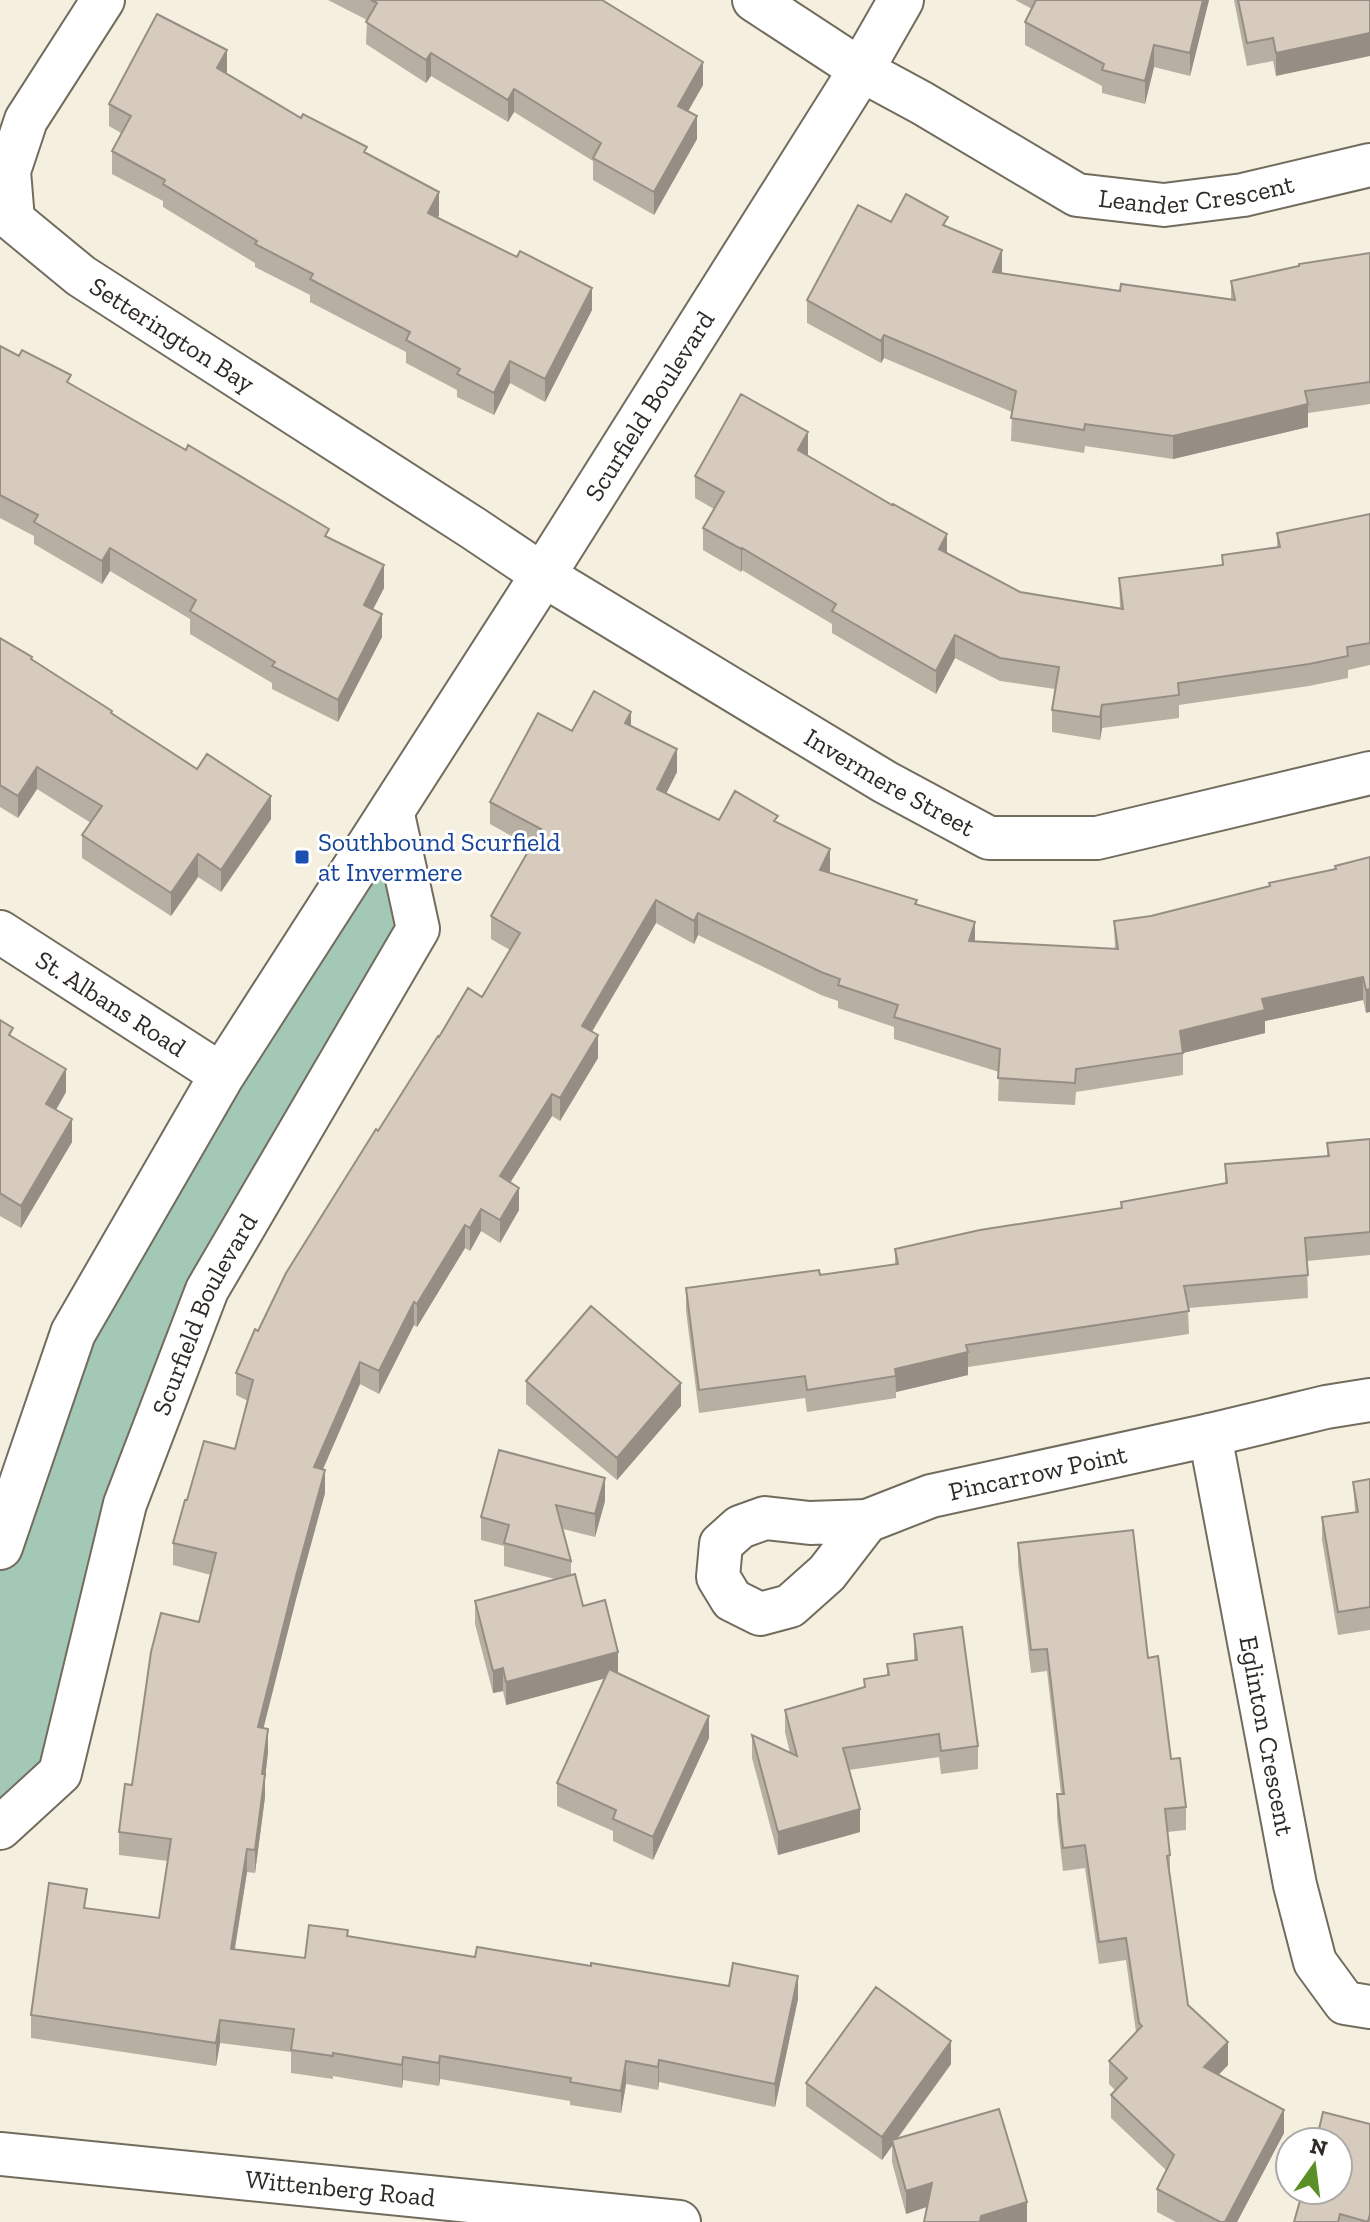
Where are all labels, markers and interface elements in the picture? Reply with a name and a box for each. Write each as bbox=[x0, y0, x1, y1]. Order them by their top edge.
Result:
street label: Leander Crescent bbox=[1097, 167, 1297, 221]
street label: Setterington Bay bbox=[84, 270, 261, 400]
street label: Scurfield Boulevard bbox=[578, 305, 721, 507]
street label: Invermere Street bbox=[799, 721, 981, 844]
place label: Southbound Scurfield at Invermere bbox=[318, 826, 560, 888]
marker: Southbound Scurfield at Invermere bbox=[293, 848, 311, 866]
street label: St. Albans Road bbox=[30, 943, 192, 1064]
street label: Scurfield Boulevard bbox=[145, 1208, 264, 1420]
street label: Pincarrow Point bbox=[946, 1438, 1130, 1508]
street label: Eglinton Crescent bbox=[1232, 1633, 1301, 1839]
north arrow bbox=[1274, 2126, 1354, 2206]
text: N bbox=[1307, 2132, 1330, 2162]
street label: Wittenberg Road bbox=[244, 2163, 437, 2214]

